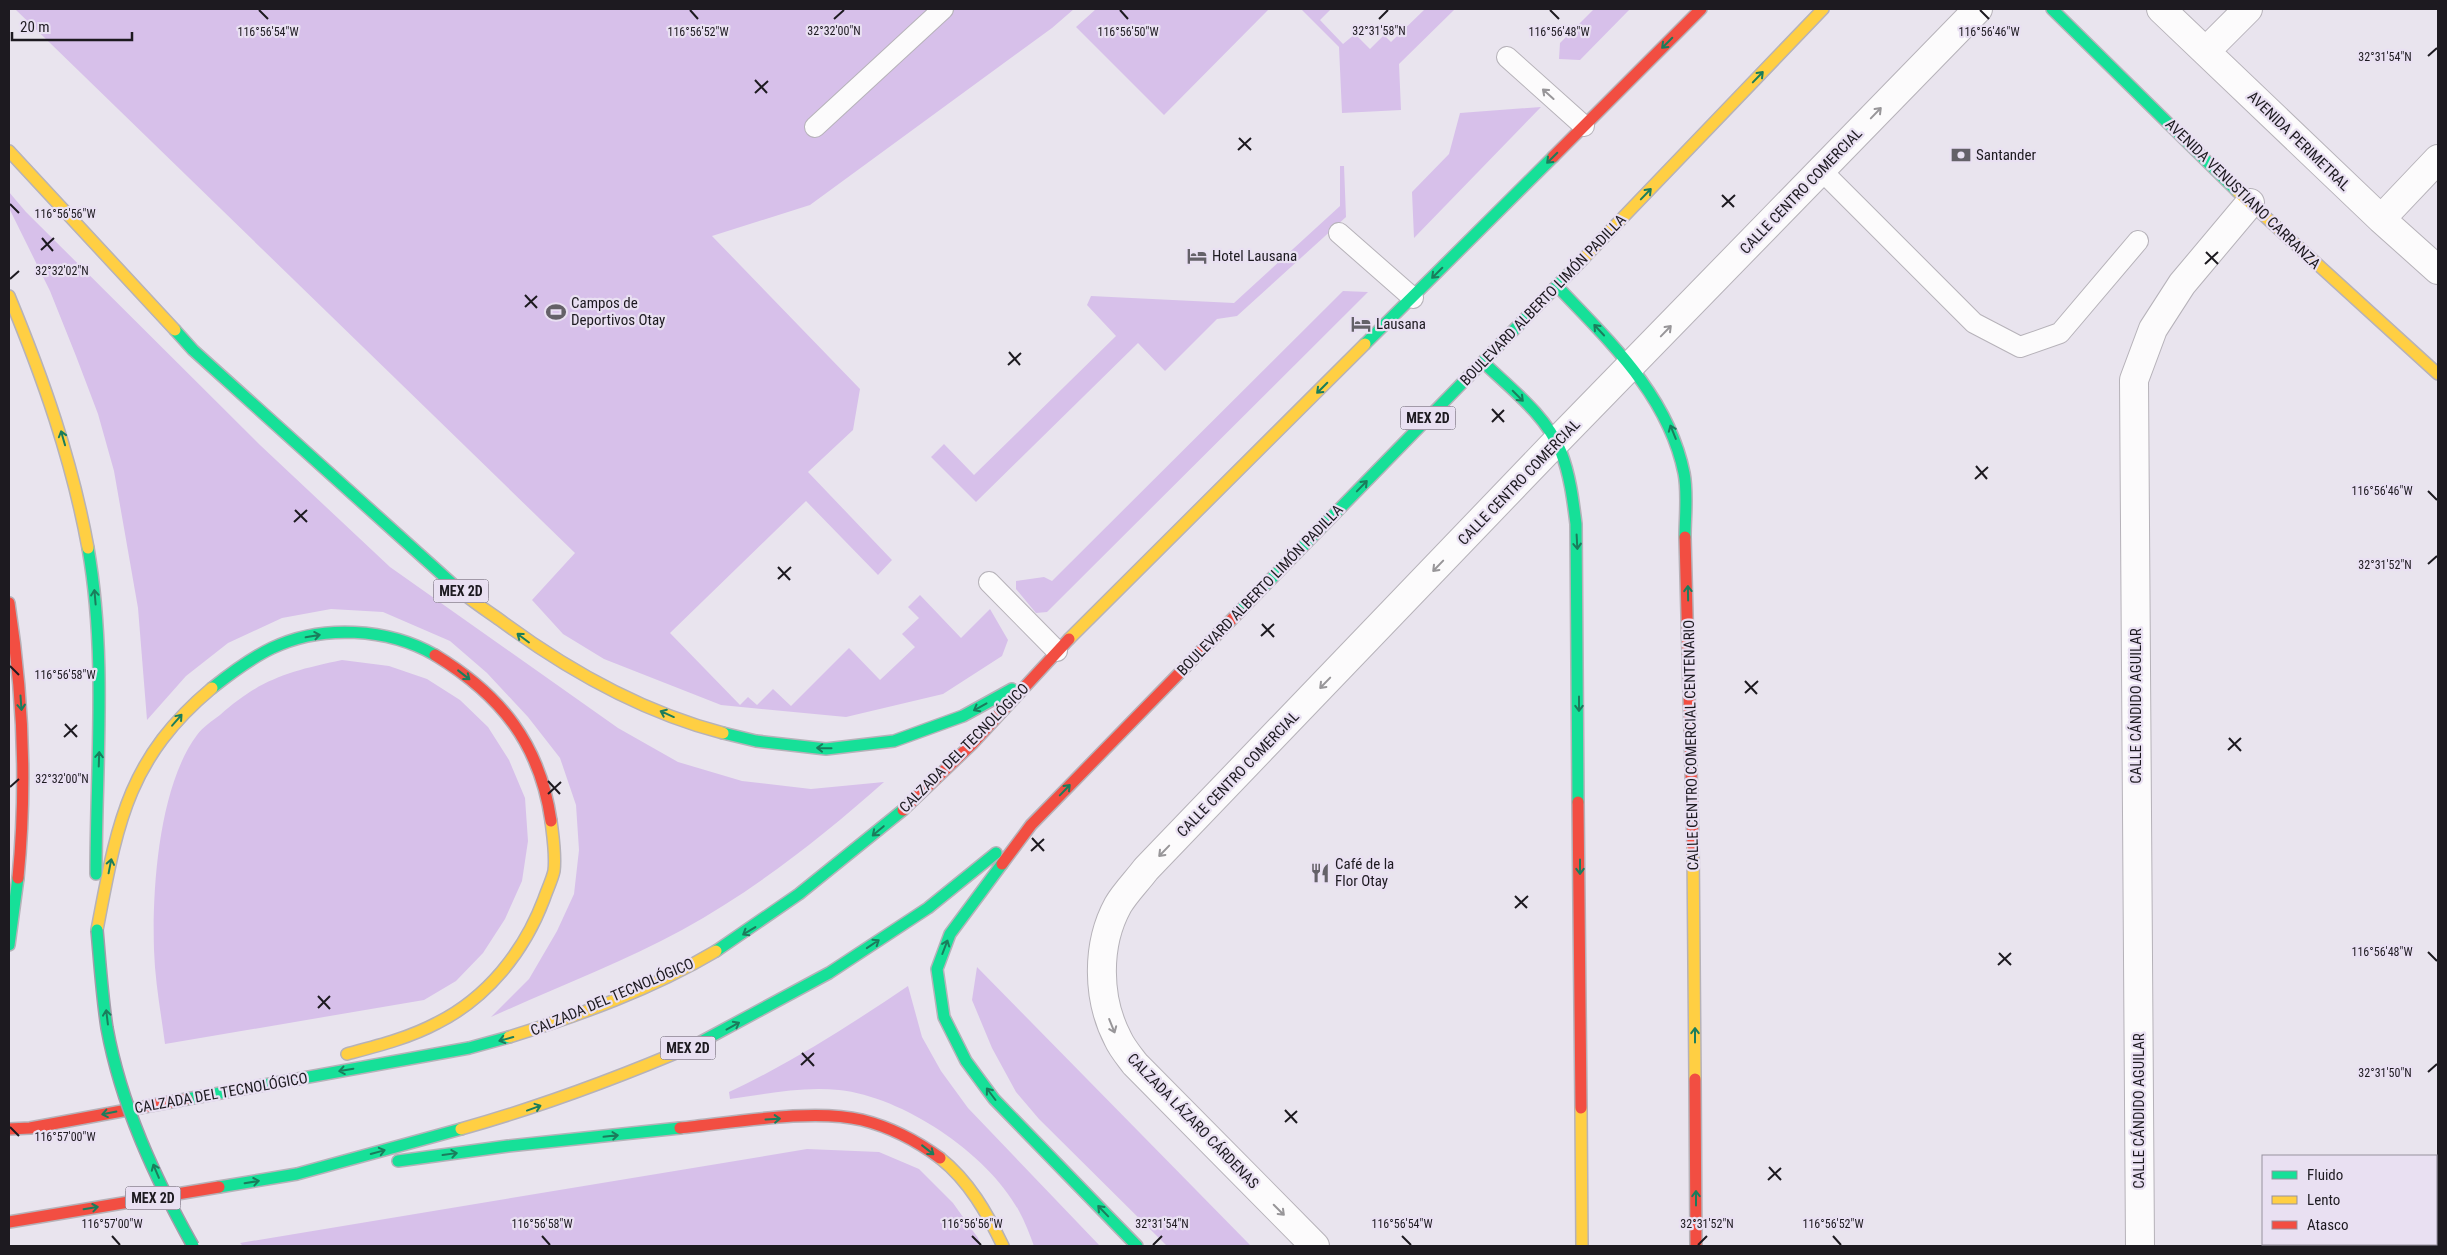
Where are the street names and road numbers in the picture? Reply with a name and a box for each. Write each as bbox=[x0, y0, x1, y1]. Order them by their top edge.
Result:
street label: AVENIDA PERIMETRAL bbox=[2244, 88, 2354, 194]
street label: AVENIDA VENUSTIANO CARRANZA bbox=[2162, 115, 2324, 273]
street label: CALLE CENTRO COMERCIAL bbox=[1736, 124, 1866, 258]
street label: BOULEVARD ALBERTO LIMÓN PADILLA bbox=[1456, 210, 1630, 389]
road number: MEX 2D bbox=[1400, 406, 1456, 429]
street label: CALLE CENTRO COMERCIAL bbox=[1454, 415, 1584, 549]
street label: BOULEVARD ALBERTO LIMÓN PADILLA bbox=[1173, 500, 1347, 679]
road number: MEX 2D bbox=[434, 580, 488, 602]
street label: CALLE CENTRO COMERCIAL CENTENARIO bbox=[1680, 620, 1702, 870]
street label: CALLE CÁNDIDO AGUILAR bbox=[2127, 628, 2145, 784]
street label: CALZADA DEL TECNOLÓGICO bbox=[896, 680, 1032, 816]
street label: CALLE CENTRO COMERCIAL bbox=[1173, 707, 1303, 841]
street label: CALZADA DEL TECNOLÓGICO bbox=[528, 954, 696, 1040]
street label: CALLE CÁNDIDO AGUILAR bbox=[2130, 1033, 2148, 1189]
road number: MEX 2D bbox=[660, 1036, 716, 1060]
street label: CALZADA LÁZARO CÁRDENAS bbox=[1124, 1050, 1263, 1193]
street label: CALZADA DEL TECNOLÓGICO bbox=[133, 1069, 309, 1117]
road number: MEX 2D bbox=[126, 1186, 180, 1210]

